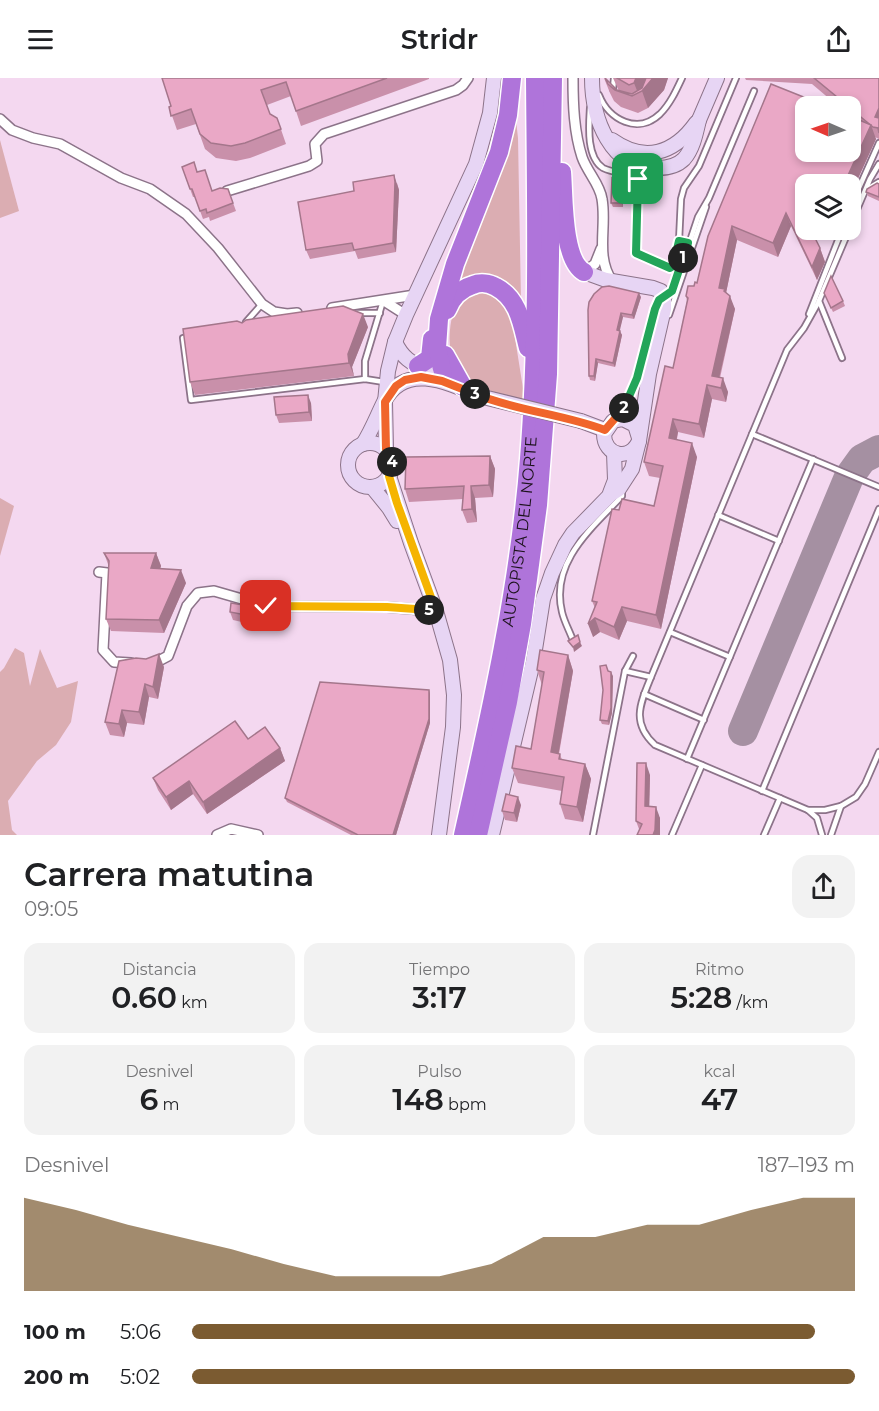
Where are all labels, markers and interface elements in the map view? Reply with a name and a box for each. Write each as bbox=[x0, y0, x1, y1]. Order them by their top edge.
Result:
icon: menu bbox=[24, 23, 57, 56]
text: Stridr bbox=[401, 23, 478, 56]
icon: share bbox=[822, 23, 855, 56]
north arrow bbox=[795, 96, 861, 162]
map controls bbox=[795, 96, 861, 240]
pin bbox=[612, 153, 663, 204]
icon: arrive bbox=[621, 162, 654, 195]
button: layers bbox=[795, 174, 861, 240]
pin: 1 bbox=[668, 243, 698, 273]
text: 1 bbox=[680, 248, 686, 267]
pin: 3 bbox=[460, 379, 490, 409]
text: 3 bbox=[470, 384, 480, 403]
pin: 2 bbox=[609, 393, 639, 423]
text: 2 bbox=[619, 398, 629, 417]
street label: AUTOPISTA DEL NORTE bbox=[498, 436, 541, 628]
pin: 4 bbox=[377, 447, 407, 477]
text: 4 bbox=[386, 452, 398, 471]
pin bbox=[240, 580, 291, 631]
icon: check bbox=[249, 589, 282, 622]
pin: 5 bbox=[414, 595, 444, 625]
text: 5 bbox=[424, 600, 434, 619]
text: Carrera matutina bbox=[24, 854, 314, 894]
button: share bbox=[792, 855, 855, 918]
text: 09:05 bbox=[24, 897, 78, 921]
text: Distancia bbox=[122, 960, 197, 979]
text: Tiempo bbox=[409, 960, 470, 979]
text: Ritmo bbox=[695, 960, 744, 979]
text: 0.60 bbox=[111, 979, 177, 1016]
text: 3:17 bbox=[412, 979, 467, 1016]
text: 5:28 bbox=[671, 979, 732, 1016]
text: km bbox=[177, 993, 208, 1012]
text: /km bbox=[732, 993, 768, 1012]
text: Desnivel bbox=[125, 1062, 194, 1081]
text: Pulso bbox=[417, 1062, 462, 1081]
text: kcal bbox=[704, 1062, 735, 1081]
text: 6 bbox=[140, 1081, 158, 1118]
text: 148 bbox=[392, 1081, 444, 1118]
text: 47 bbox=[701, 1081, 738, 1118]
text: m bbox=[158, 1095, 179, 1114]
text: bpm bbox=[444, 1095, 487, 1114]
text: Desnivel bbox=[24, 1153, 109, 1177]
text: 187–193 m bbox=[758, 1153, 855, 1177]
text: 100 m bbox=[24, 1320, 86, 1344]
text: 5:06 bbox=[120, 1320, 161, 1344]
text: 200 m bbox=[24, 1365, 90, 1389]
text: 5:02 bbox=[120, 1365, 160, 1389]

